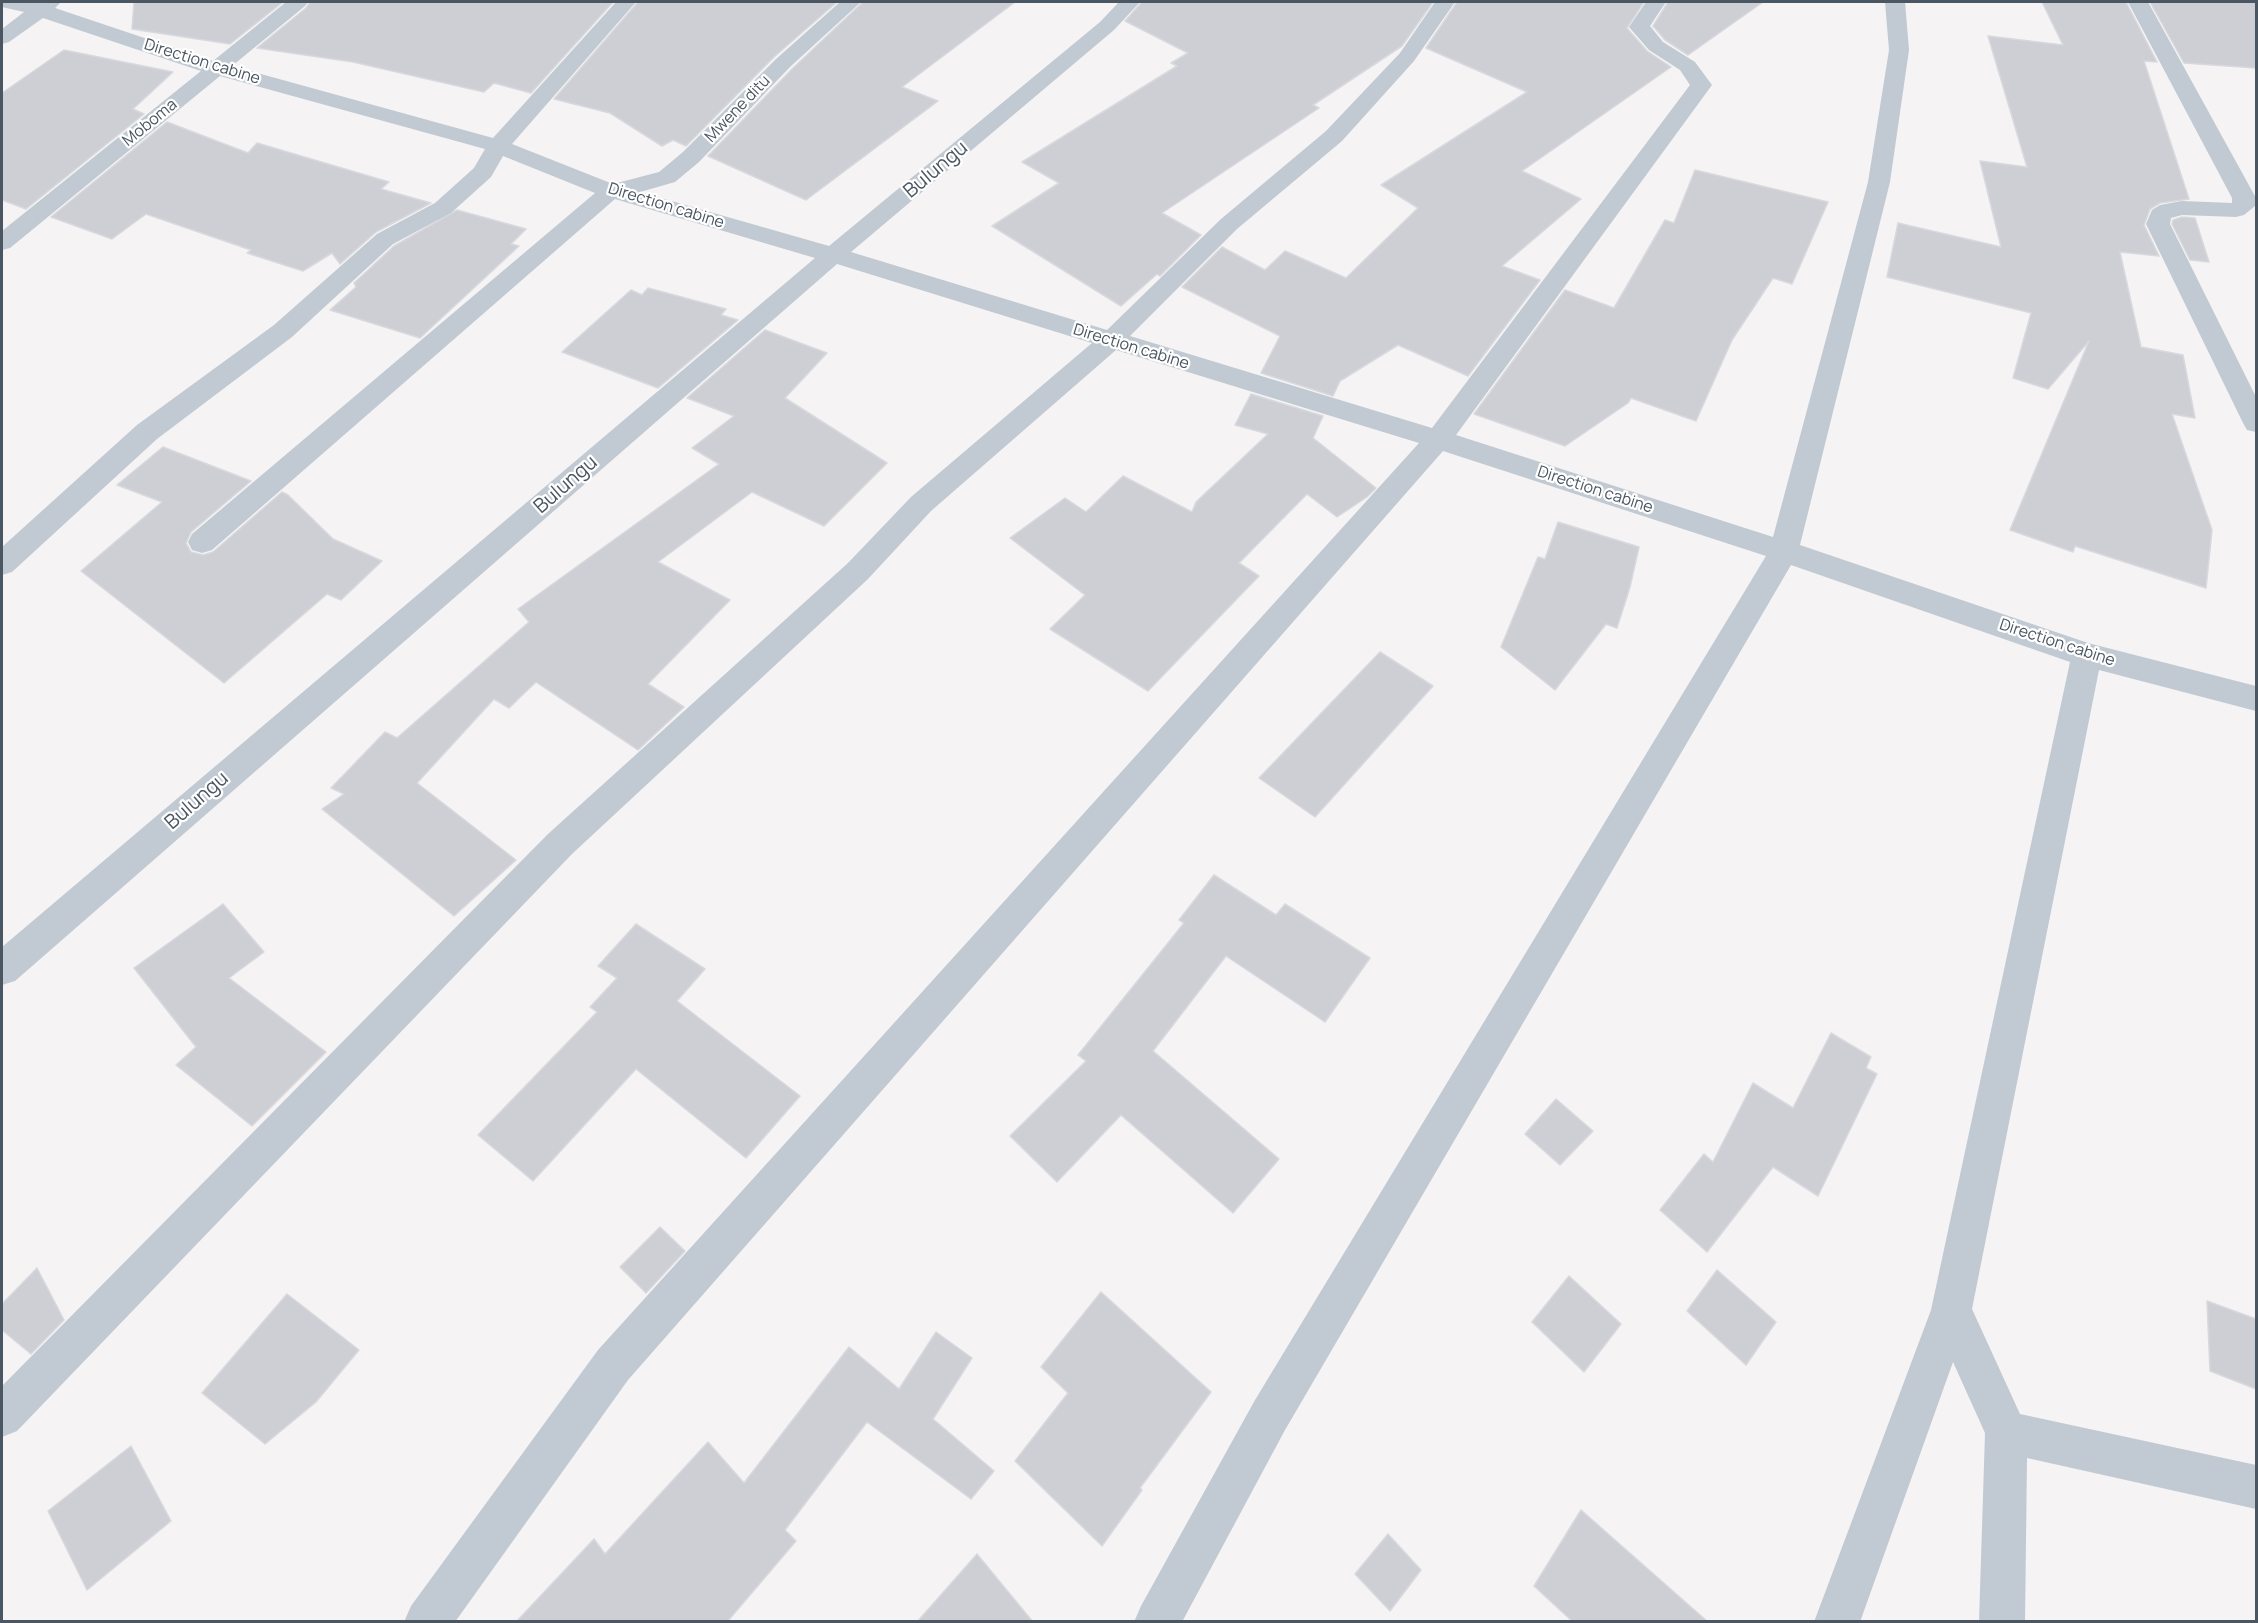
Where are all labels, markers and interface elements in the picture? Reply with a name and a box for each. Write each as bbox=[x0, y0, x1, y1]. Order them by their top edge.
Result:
street label: Direction cabine bbox=[142, 35, 262, 89]
street label: Mwene ditu bbox=[701, 72, 775, 146]
street label: Moboma bbox=[119, 95, 181, 151]
street label: Bulungu bbox=[899, 136, 973, 204]
street label: Direction cabine bbox=[606, 179, 726, 233]
street label: Direction cabine bbox=[1071, 320, 1191, 374]
street label: Bulungu bbox=[529, 451, 603, 519]
street label: Direction cabine bbox=[1535, 462, 1655, 518]
street label: Direction cabine bbox=[1997, 615, 2117, 671]
street label: Bulungu bbox=[160, 767, 234, 835]

